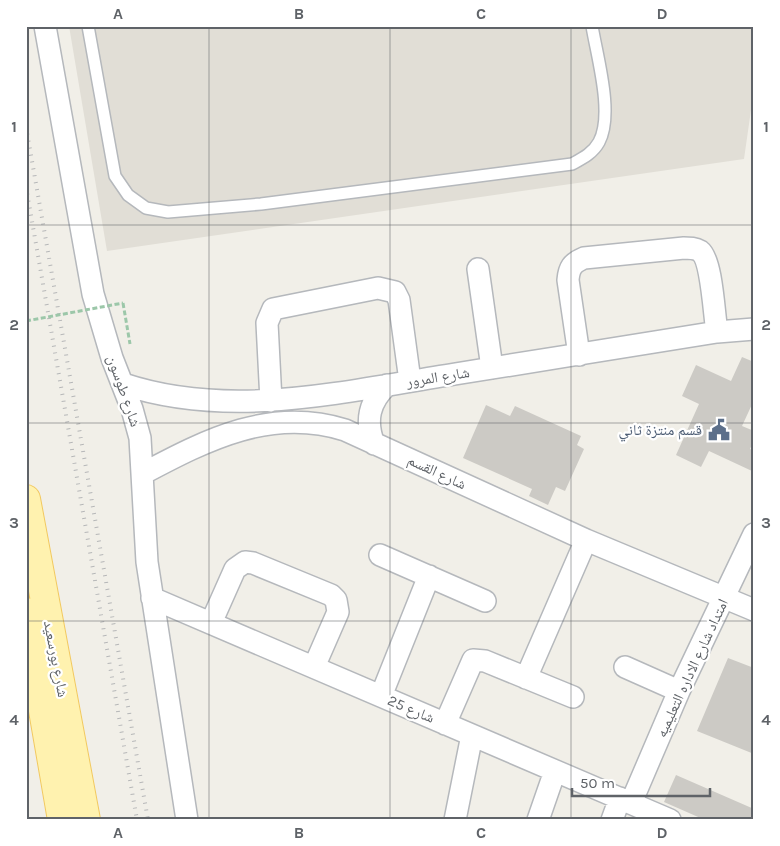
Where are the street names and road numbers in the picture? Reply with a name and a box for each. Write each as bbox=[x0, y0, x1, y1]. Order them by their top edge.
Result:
street label: شارع طوسون bbox=[102, 353, 145, 430]
street label: شارع المرور bbox=[404, 363, 471, 392]
street label: شارع القسم bbox=[404, 451, 469, 494]
street label: امتداد شارع الاداره التعليميه bbox=[652, 596, 733, 741]
street label: شارع بورسعيد bbox=[39, 619, 72, 699]
street label: شارع 25 bbox=[384, 691, 437, 728]

